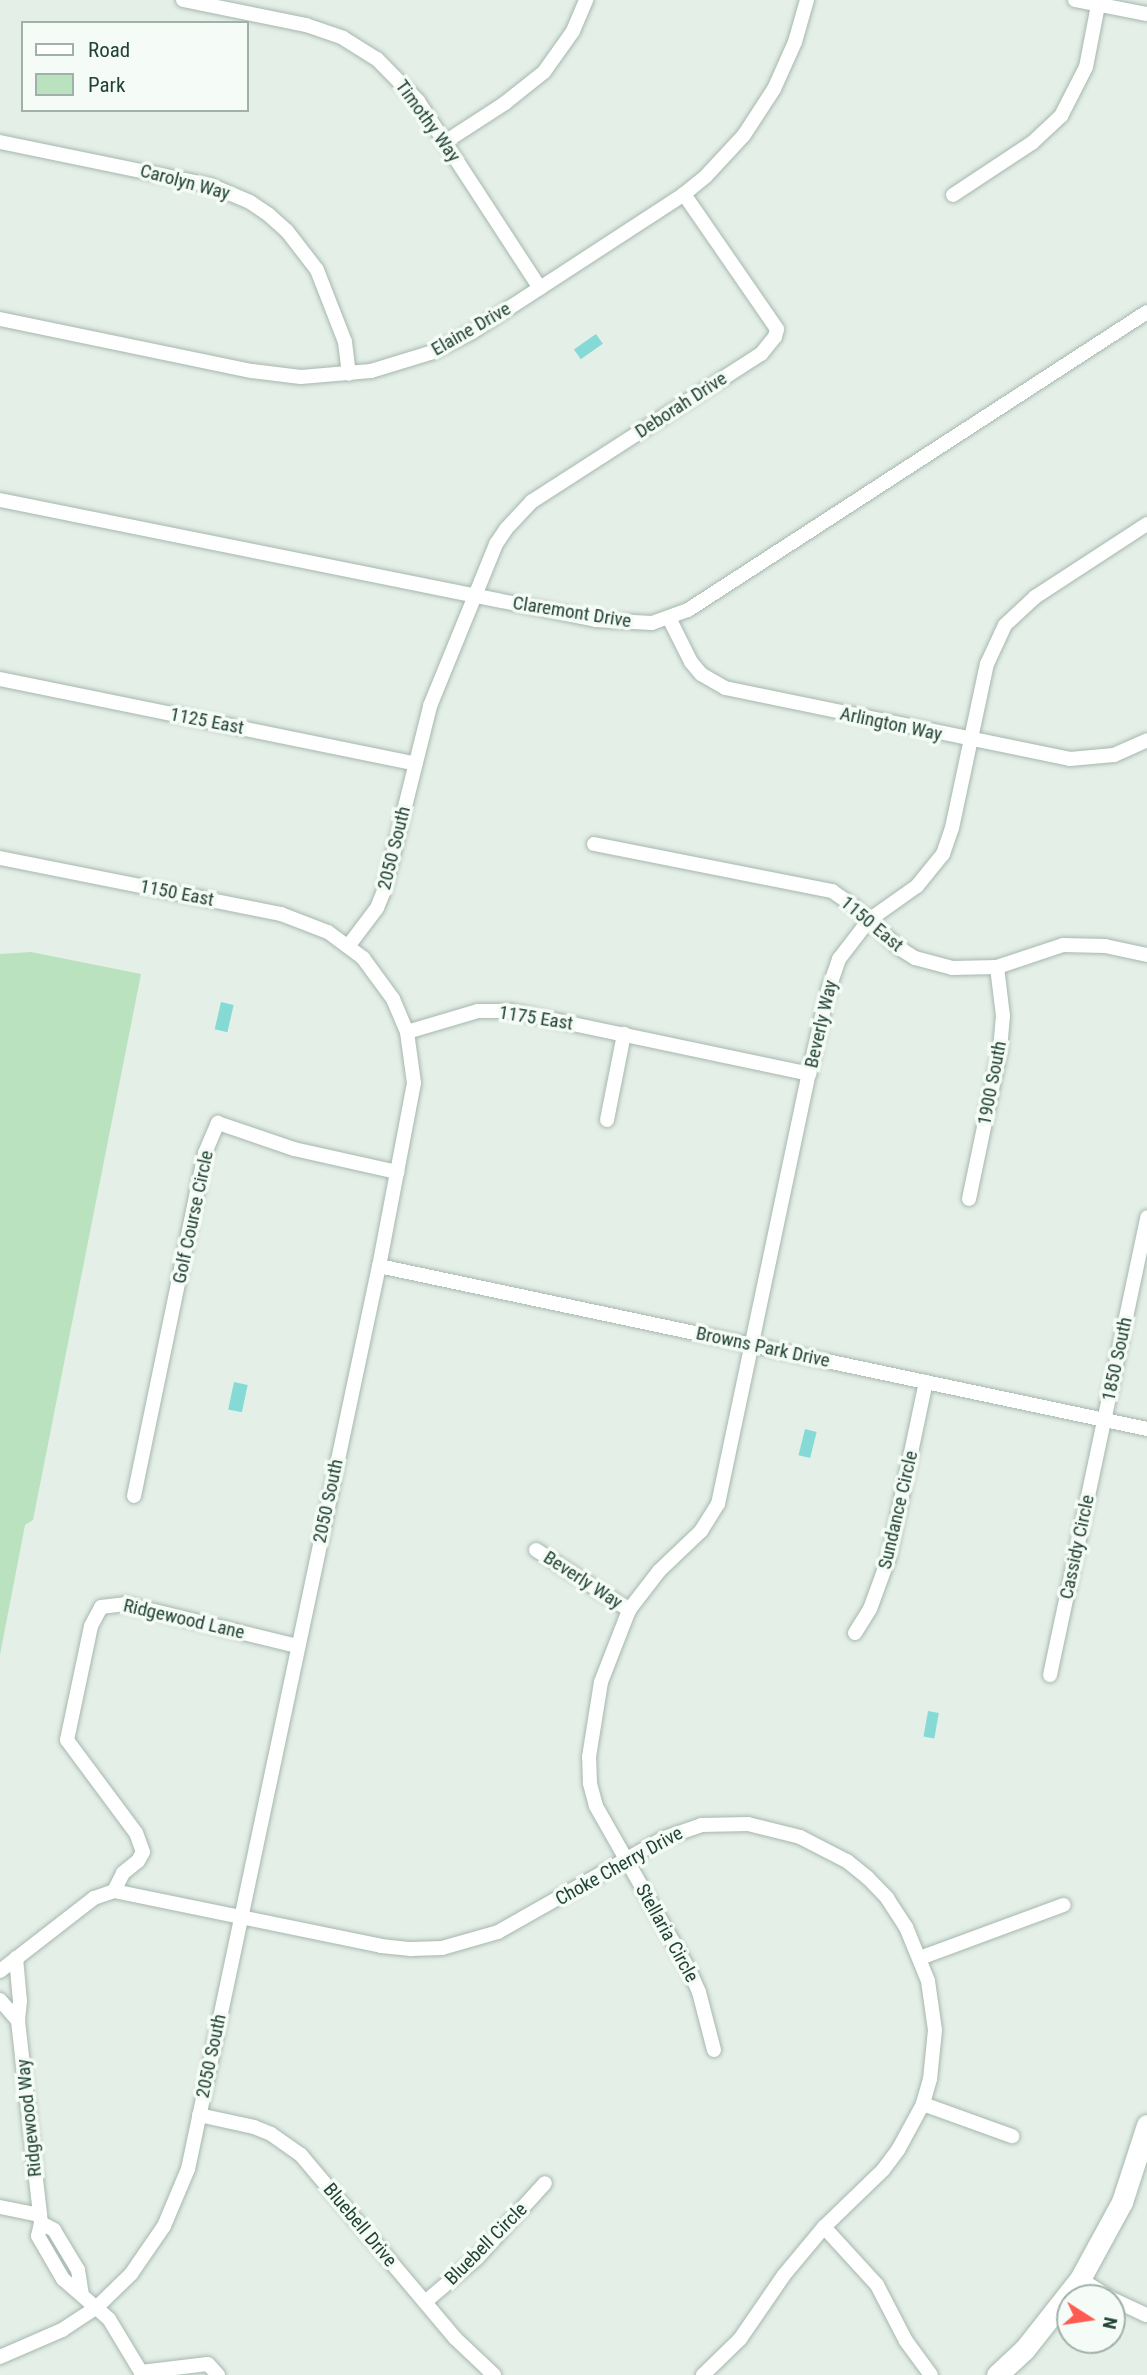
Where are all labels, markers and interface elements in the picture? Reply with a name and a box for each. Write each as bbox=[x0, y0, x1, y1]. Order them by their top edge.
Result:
legend bbox=[21, 21, 248, 112]
text: Road bbox=[88, 38, 130, 62]
text: Park bbox=[88, 73, 125, 97]
street label: Timothy Way bbox=[391, 75, 465, 167]
street label: Carolyn Way bbox=[138, 159, 232, 205]
street label: Elaine Drive bbox=[427, 297, 515, 361]
street label: Deborah Drive bbox=[631, 367, 731, 443]
street label: Claremont Drive bbox=[511, 591, 633, 633]
street label: Arlington Way bbox=[838, 702, 944, 746]
street label: 1125 East bbox=[168, 703, 246, 739]
street label: 2050 South bbox=[373, 804, 415, 892]
street label: 1150 East bbox=[138, 875, 216, 911]
street label: 1150 East bbox=[836, 891, 908, 957]
street label: Beverly Way bbox=[800, 978, 842, 1070]
street label: 1175 East bbox=[497, 1001, 575, 1035]
street label: 1900 South bbox=[973, 1039, 1011, 1127]
street label: Golf Course Circle bbox=[168, 1148, 218, 1286]
street label: 1850 South bbox=[1097, 1315, 1137, 1403]
street label: Browns Park Drive bbox=[694, 1322, 832, 1372]
street label: Sundance Circle bbox=[873, 1449, 923, 1571]
street label: 2050 South bbox=[308, 1457, 348, 1545]
street label: Cassidy Circle bbox=[1055, 1493, 1099, 1601]
street label: Beverly Way bbox=[539, 1546, 627, 1614]
street label: Ridgewood Lane bbox=[121, 1594, 247, 1644]
street label: Choke Cherry Drive bbox=[551, 1822, 687, 1910]
street label: Stellaria Circle bbox=[631, 1880, 703, 1986]
street label: 2050 South bbox=[191, 2012, 231, 2100]
street label: Ridgewood Way bbox=[11, 2058, 47, 2178]
street label: Bluebell Drive bbox=[318, 2179, 402, 2271]
street label: Bluebell Circle bbox=[440, 2198, 532, 2290]
north arrow bbox=[1056, 2284, 1126, 2354]
text: N bbox=[1098, 2315, 1123, 2331]

